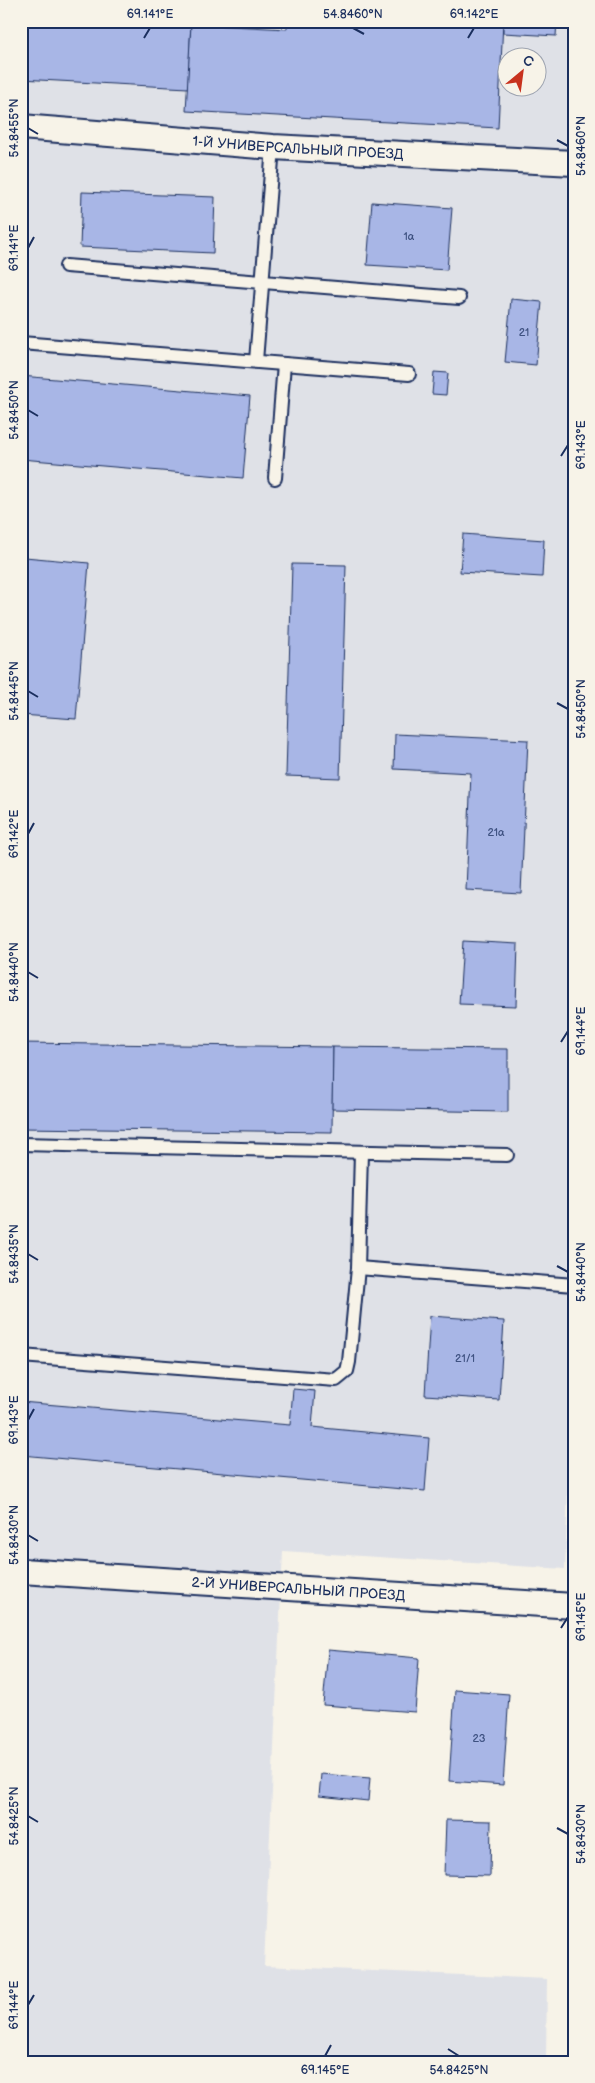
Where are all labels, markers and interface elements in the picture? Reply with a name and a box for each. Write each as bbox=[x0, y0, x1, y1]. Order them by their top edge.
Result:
text: 69.141°E bbox=[127, 7, 173, 22]
text: 54.8460°N bbox=[323, 7, 383, 22]
text: 69.142°E bbox=[450, 7, 498, 22]
north arrow bbox=[498, 48, 548, 98]
text: С bbox=[520, 51, 537, 71]
text: 54.8455°N bbox=[7, 98, 22, 158]
text: 54.8460°N bbox=[574, 116, 589, 176]
street label: 1-Й УНИВЕРСАЛЬНЫЙ ПРОЕЗД bbox=[192, 132, 404, 162]
text: 69.141°E bbox=[7, 225, 22, 271]
house number: 1а bbox=[404, 230, 415, 243]
house number: 21 bbox=[519, 326, 529, 339]
text: 54.8450°N bbox=[7, 380, 22, 440]
text: 69.143°E bbox=[574, 420, 589, 470]
text: 54.8445°N bbox=[7, 661, 22, 721]
text: 54.8450°N bbox=[574, 679, 589, 739]
text: 69.142°E bbox=[7, 810, 22, 858]
house number: 21а bbox=[487, 826, 505, 839]
text: 54.8440°N bbox=[7, 942, 22, 1002]
text: 69.144°E bbox=[574, 1006, 589, 1055]
text: 54.8435°N bbox=[7, 1224, 22, 1284]
text: 54.8440°N bbox=[574, 1242, 589, 1302]
house number: 21/1 bbox=[455, 1352, 475, 1365]
text: 69.143°E bbox=[7, 1395, 22, 1445]
text: 54.8430°N bbox=[7, 1505, 22, 1565]
street label: 2-Й УНИВЕРСАЛЬНЫЙ ПРОЕЗД bbox=[191, 1573, 406, 1604]
text: 69.145°E bbox=[574, 1593, 589, 1641]
house number: 23 bbox=[472, 1732, 486, 1745]
text: 54.8425°N bbox=[7, 1786, 22, 1846]
text: 54.8430°N bbox=[574, 1804, 589, 1864]
text: 69.144°E bbox=[7, 1980, 22, 2029]
text: 69.145°E bbox=[301, 2063, 349, 2078]
text: 54.8425°N bbox=[429, 2063, 489, 2078]

